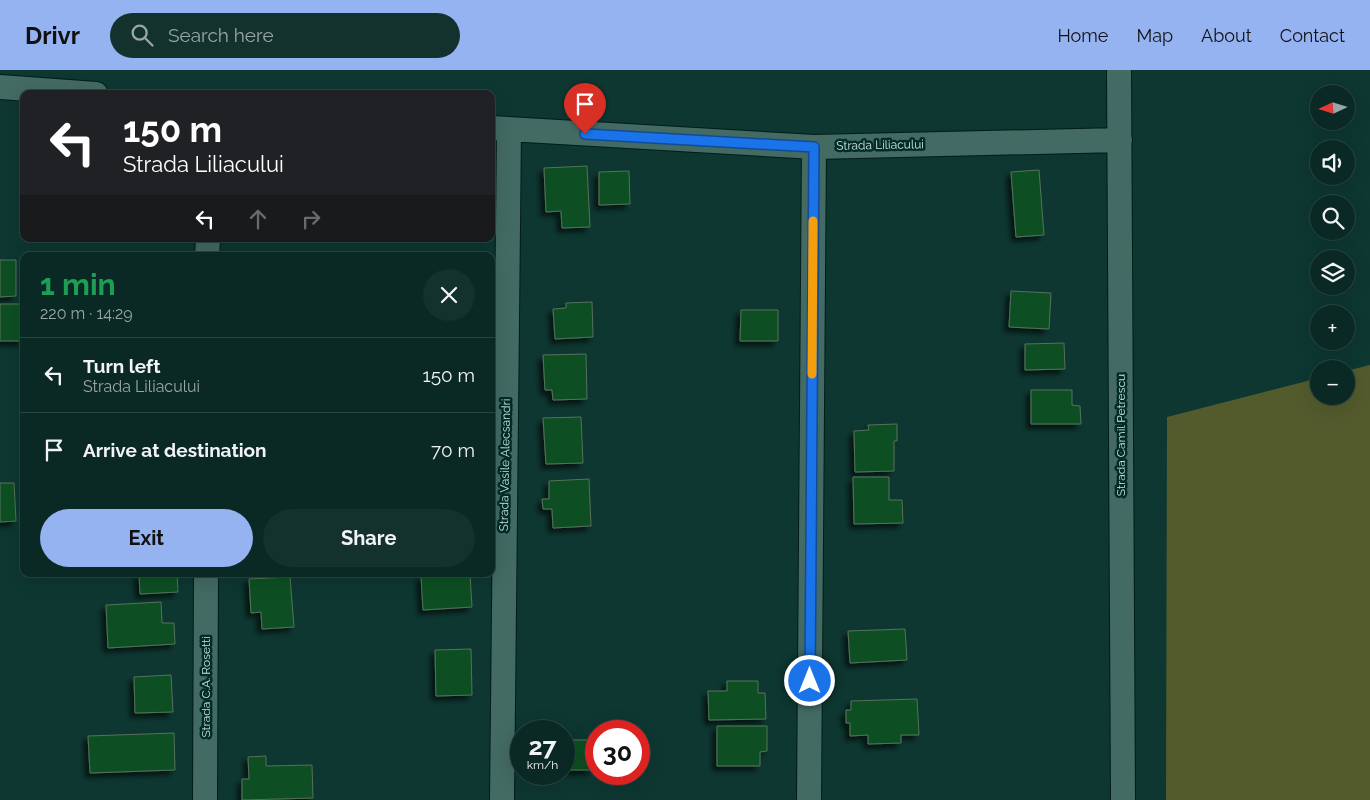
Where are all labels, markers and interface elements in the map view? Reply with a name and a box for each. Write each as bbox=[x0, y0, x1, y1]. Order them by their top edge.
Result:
search box bbox=[110, 13, 460, 58]
text: Drivr bbox=[25, 21, 80, 50]
icon: search bbox=[128, 21, 156, 49]
text: Search here bbox=[168, 24, 274, 46]
text: Home bbox=[1057, 25, 1108, 46]
text: Map bbox=[1136, 25, 1173, 46]
text: About bbox=[1201, 25, 1252, 46]
text: Contact bbox=[1280, 25, 1345, 46]
pin bbox=[564, 83, 606, 134]
north arrow bbox=[1310, 85, 1355, 130]
map controls bbox=[1310, 85, 1355, 405]
icon: arrive bbox=[571, 90, 599, 118]
text: 150 m bbox=[123, 109, 222, 150]
icon: left bbox=[40, 110, 105, 175]
street label: Strada Liliacului bbox=[836, 137, 924, 153]
button: sound bbox=[1310, 140, 1355, 185]
text: Strada Liliacului bbox=[123, 151, 284, 177]
button: search bbox=[1310, 195, 1355, 240]
icon: left bbox=[191, 205, 219, 233]
icon: ahead bbox=[244, 205, 272, 233]
icon: right bbox=[297, 205, 325, 233]
button: layers bbox=[1310, 250, 1355, 295]
text: 1 min bbox=[40, 267, 116, 302]
button: close bbox=[423, 269, 475, 321]
text: 220 m · 14:29 bbox=[40, 304, 133, 323]
button: + bbox=[1310, 305, 1355, 350]
text: Turn left bbox=[83, 355, 160, 377]
button: − bbox=[1310, 360, 1355, 405]
icon: left bbox=[40, 361, 68, 389]
text: 150 m bbox=[423, 364, 475, 386]
street label: Strada Camil Petrescu bbox=[1114, 374, 1128, 496]
text: Strada Liliacului bbox=[83, 377, 200, 396]
street label: Strada Vasile Alecsandri bbox=[497, 399, 513, 531]
icon: arrive bbox=[40, 436, 68, 464]
text: Arrive at destination bbox=[83, 439, 267, 461]
text: 70 m bbox=[431, 439, 475, 461]
button: Exit bbox=[40, 509, 253, 567]
button: Share bbox=[263, 509, 475, 567]
street label: Strada C.A. Rosetti bbox=[199, 636, 213, 738]
position arrow bbox=[783, 654, 835, 706]
speed limit sign: 30 bbox=[585, 720, 650, 785]
text: 27 bbox=[528, 731, 557, 761]
text: km/h bbox=[527, 758, 558, 772]

